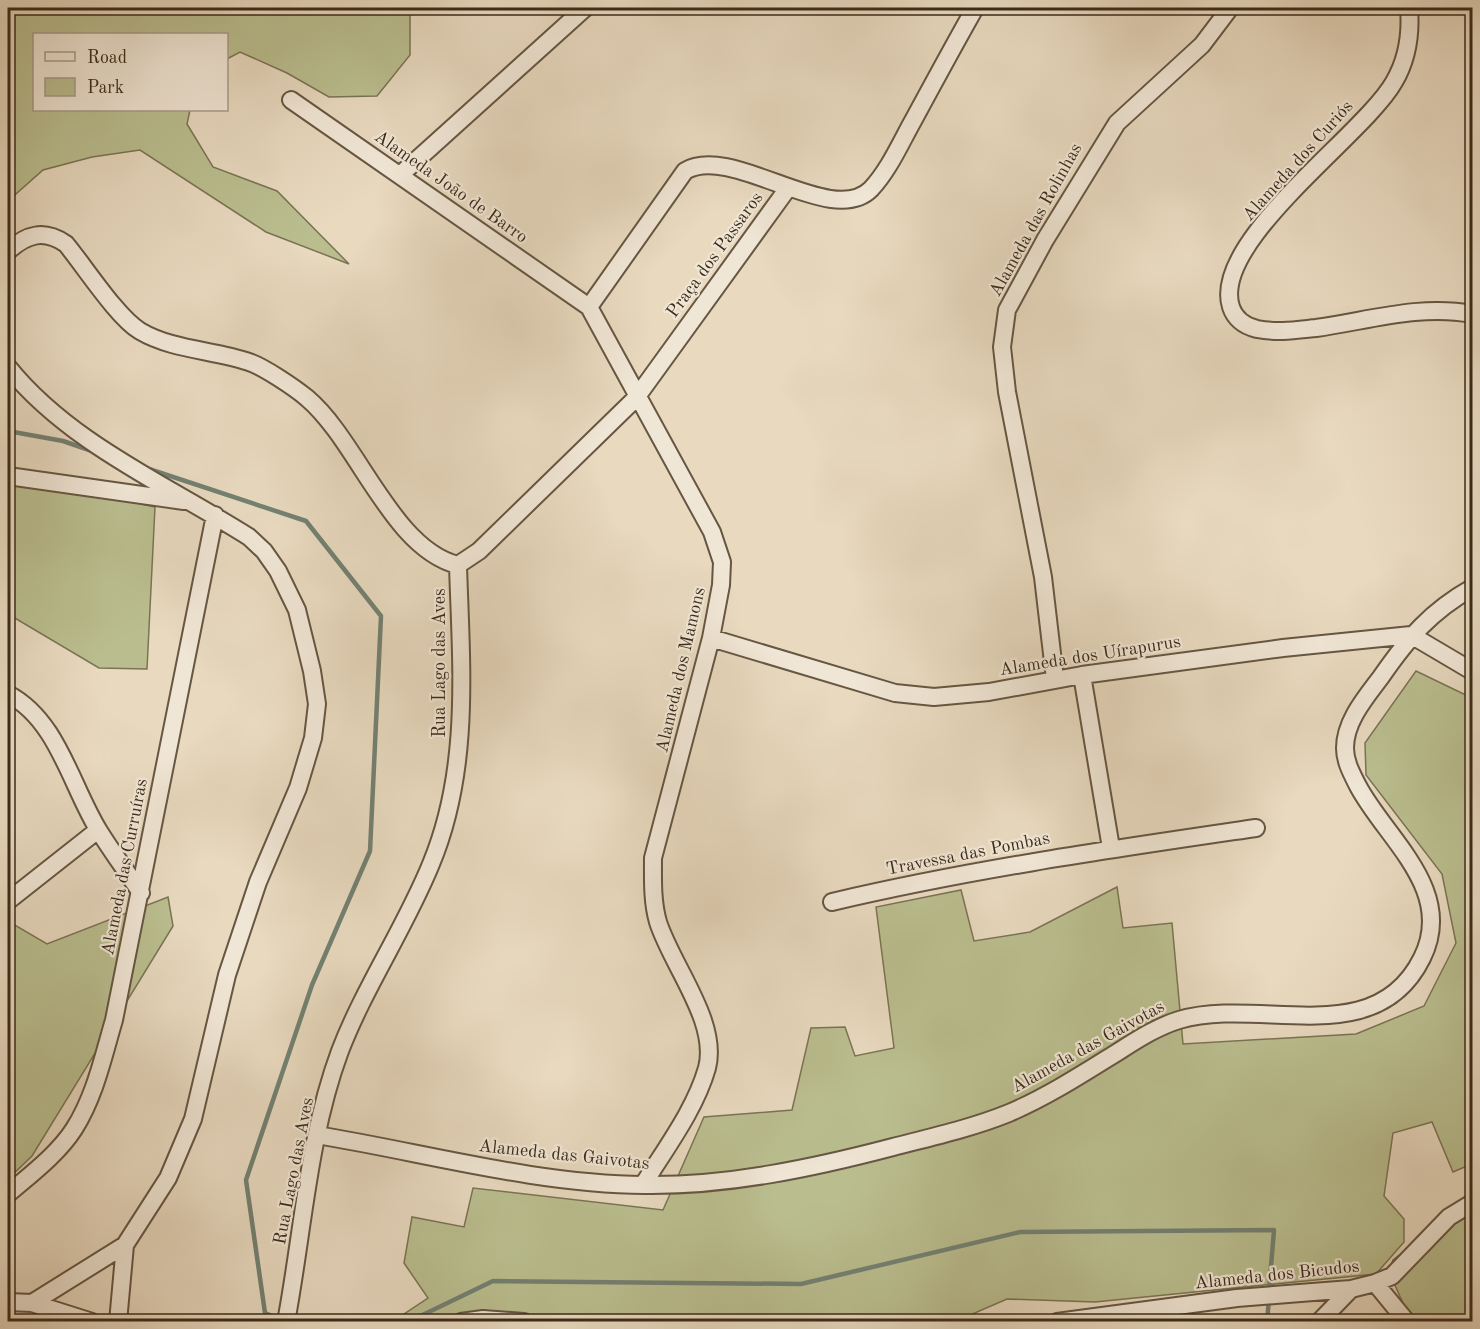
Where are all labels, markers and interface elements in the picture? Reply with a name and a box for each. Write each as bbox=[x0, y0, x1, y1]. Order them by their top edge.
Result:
legend bbox=[33, 33, 228, 111]
text: Road bbox=[87, 49, 127, 67]
text: Park bbox=[87, 79, 124, 97]
street label: Alameda dos Curiós bbox=[1239, 97, 1357, 225]
street label: Alameda João de Barro bbox=[371, 127, 531, 247]
street label: Alameda das Rolinhas bbox=[986, 140, 1086, 300]
street label: Praça dos Passaros bbox=[664, 189, 767, 321]
street label: Alameda dos Mamons bbox=[653, 585, 709, 755]
street label: Rua Lago das Aves bbox=[431, 588, 449, 738]
street label: Alameda dos Uírapurus bbox=[998, 633, 1182, 679]
street label: Alameda das Curruíras bbox=[99, 777, 151, 957]
street label: Travessa das Pombas bbox=[884, 829, 1052, 879]
street label: Alameda das Gaivotas bbox=[1008, 997, 1168, 1097]
street label: Rua Lago das Aves bbox=[271, 1096, 317, 1246]
street label: Alameda das Gaivotas bbox=[478, 1137, 651, 1173]
street label: Alameda dos Bicudos bbox=[1194, 1257, 1360, 1293]

